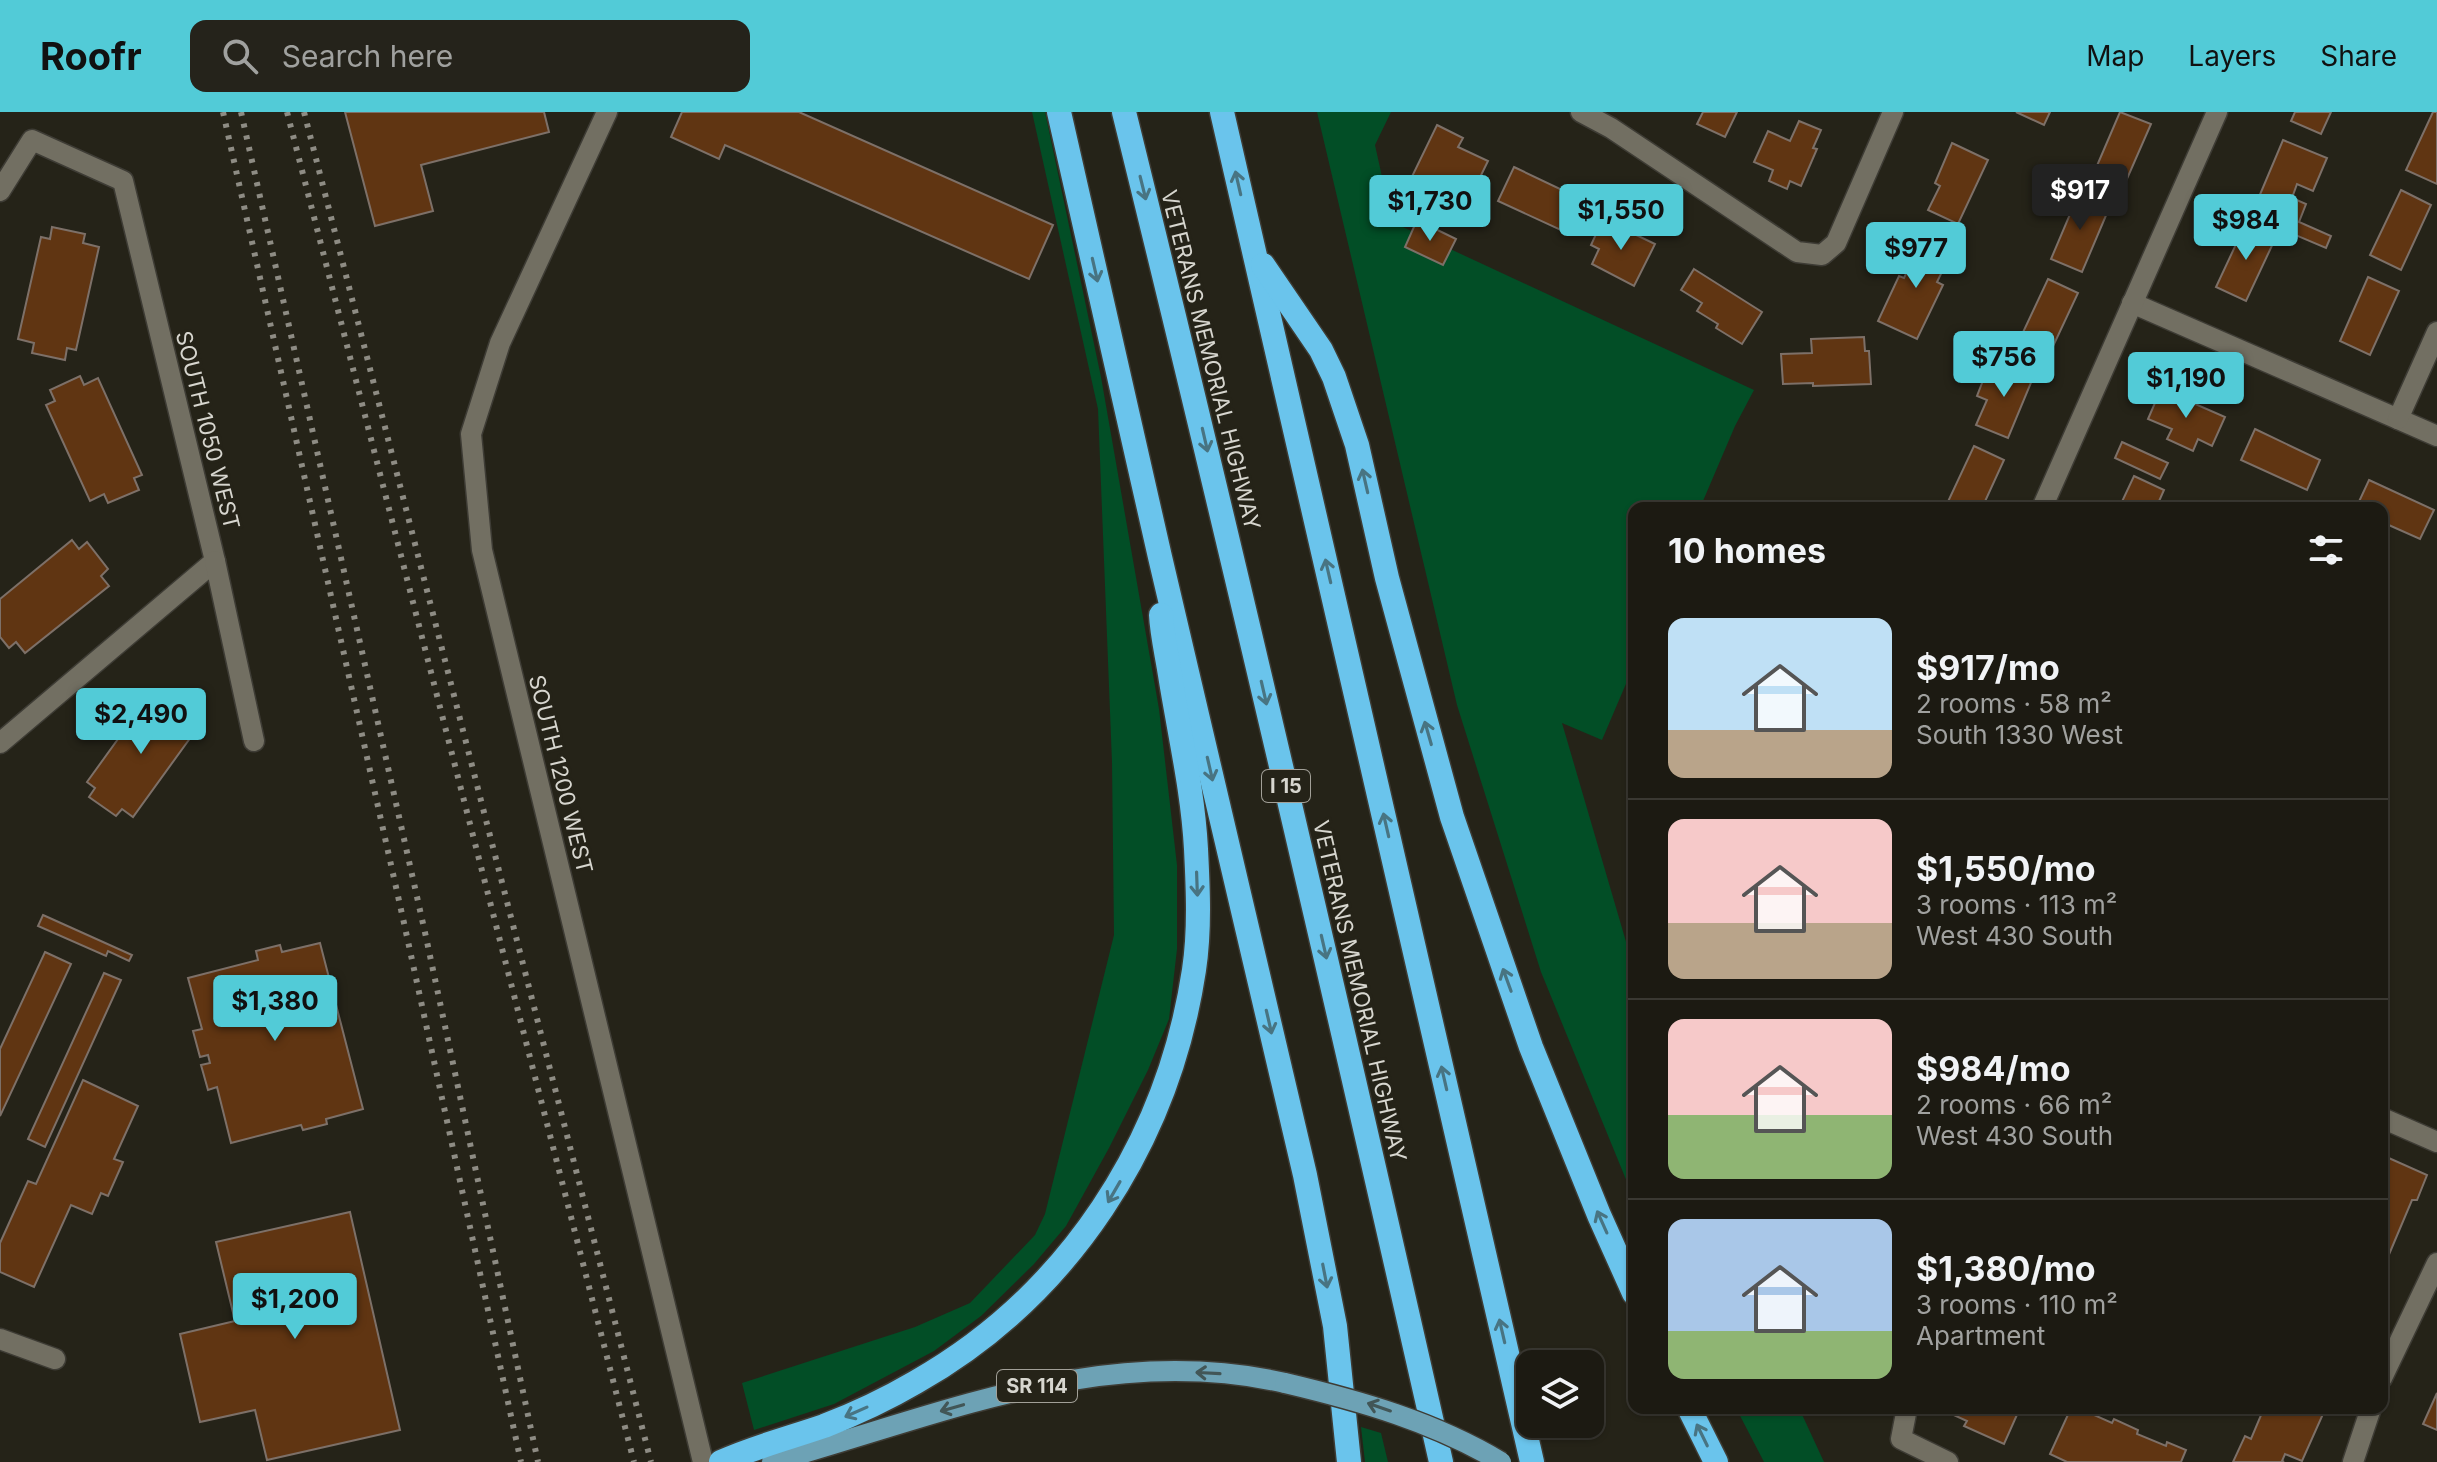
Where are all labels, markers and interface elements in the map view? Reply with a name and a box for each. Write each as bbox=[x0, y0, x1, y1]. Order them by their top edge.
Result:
search box bbox=[190, 20, 750, 92]
text: Roofr bbox=[40, 33, 142, 79]
icon: search bbox=[218, 34, 262, 78]
text: Search here bbox=[282, 38, 453, 74]
text: Map bbox=[2086, 39, 2144, 73]
text: Layers bbox=[2188, 39, 2276, 73]
text: Share bbox=[2320, 39, 2397, 73]
pin: $917 bbox=[2033, 164, 2127, 232]
one-way arrow bbox=[1230, 170, 1245, 196]
one-way arrow bbox=[1136, 174, 1151, 200]
text: $917 bbox=[2050, 174, 2110, 205]
pin: $1,730 bbox=[1365, 175, 1495, 243]
pin: $1,550 bbox=[1556, 184, 1686, 252]
text: $1,730 bbox=[1387, 185, 1473, 216]
street label: VETERANS MEMORIAL HIGHWAY bbox=[1156, 187, 1266, 533]
text: $1,550 bbox=[1577, 194, 1665, 225]
pin: $984 bbox=[2199, 194, 2293, 262]
text: $984 bbox=[2212, 204, 2280, 235]
pin: $977 bbox=[1869, 222, 1963, 290]
text: $977 bbox=[1884, 232, 1948, 263]
one-way arrow bbox=[1088, 257, 1103, 282]
street label: SOUTH 1050 WEST bbox=[171, 328, 245, 532]
pin: $756 bbox=[1957, 331, 2051, 399]
text: $756 bbox=[1971, 341, 2037, 372]
pin: $1,190 bbox=[2121, 352, 2251, 420]
text: $1,190 bbox=[2146, 362, 2226, 393]
one-way arrow bbox=[1198, 427, 1213, 453]
one-way arrow bbox=[1357, 469, 1372, 494]
icon: filters bbox=[2304, 528, 2348, 572]
text: 10 homes bbox=[1668, 530, 1826, 571]
one-way arrow bbox=[1320, 559, 1335, 585]
text: $917/mo bbox=[1916, 647, 2060, 688]
icon: home bbox=[1732, 650, 1828, 746]
street label: SOUTH 1200 WEST bbox=[524, 672, 598, 876]
one-way arrow bbox=[1257, 680, 1272, 706]
pin: $2,490 bbox=[76, 688, 206, 756]
text: 2 rooms · 58 m² bbox=[1916, 688, 2112, 719]
text: $2,490 bbox=[94, 698, 188, 729]
text: South 1330 West bbox=[1916, 719, 2123, 750]
one-way arrow bbox=[1420, 721, 1435, 746]
one-way arrow bbox=[1203, 756, 1218, 781]
road number: I 15 bbox=[1262, 770, 1310, 802]
one-way arrow bbox=[1378, 812, 1393, 838]
street label: VETERANS MEMORIAL HIGHWAY bbox=[1308, 818, 1412, 1164]
text: $1,550/mo bbox=[1916, 848, 2096, 889]
icon: home bbox=[1732, 851, 1828, 947]
one-way arrow bbox=[1190, 870, 1205, 897]
text: 3 rooms · 113 m² bbox=[1916, 889, 2117, 920]
text: West 430 South bbox=[1916, 920, 2113, 951]
one-way arrow bbox=[1317, 933, 1332, 959]
one-way arrow bbox=[1499, 968, 1513, 992]
pin: $1,380 bbox=[210, 975, 340, 1043]
text: $1,380 bbox=[231, 985, 319, 1016]
one-way arrow bbox=[1262, 1009, 1277, 1035]
text: $984/mo bbox=[1916, 1048, 2071, 1089]
icon: home bbox=[1732, 1051, 1828, 1147]
one-way arrow bbox=[1436, 1066, 1451, 1091]
text: 2 rooms · 66 m² bbox=[1916, 1089, 2112, 1120]
text: West 430 South bbox=[1916, 1120, 2113, 1151]
one-way arrow bbox=[1106, 1180, 1122, 1203]
one-way arrow bbox=[1593, 1210, 1608, 1234]
text: $1,380/mo bbox=[1916, 1248, 2096, 1289]
icon: home bbox=[1732, 1251, 1828, 1347]
one-way arrow bbox=[1319, 1263, 1334, 1288]
pin: $1,200 bbox=[230, 1273, 360, 1341]
text: $1,200 bbox=[251, 1283, 339, 1314]
text: 3 rooms · 110 m² bbox=[1916, 1289, 2118, 1320]
one-way arrow bbox=[1494, 1319, 1509, 1345]
text: Apartment bbox=[1916, 1320, 2045, 1351]
map controls bbox=[1516, 1350, 1604, 1438]
button: layers bbox=[1516, 1350, 1604, 1438]
one-way arrow bbox=[1195, 1365, 1222, 1380]
road number: SR 114 bbox=[997, 1370, 1077, 1402]
one-way arrow bbox=[1366, 1399, 1391, 1414]
one-way arrow bbox=[940, 1401, 966, 1416]
one-way arrow bbox=[844, 1405, 868, 1420]
one-way arrow bbox=[1694, 1423, 1709, 1447]

